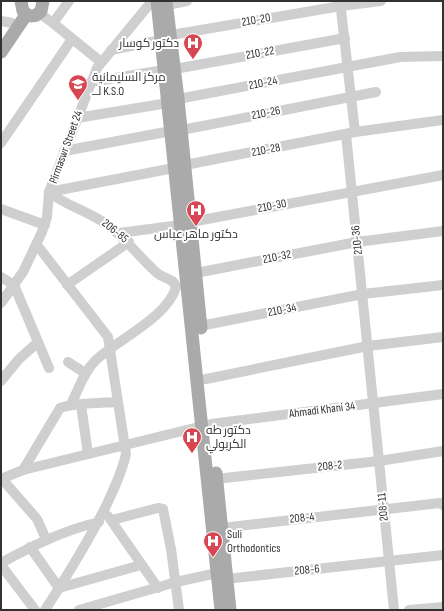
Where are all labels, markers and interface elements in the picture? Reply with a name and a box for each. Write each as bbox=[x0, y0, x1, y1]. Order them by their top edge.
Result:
street label: 210-20 bbox=[240, 10, 272, 30]
hospital icon: دكتور كوسار bbox=[182, 32, 204, 60]
place label: دكتور كوسار bbox=[118, 36, 179, 51]
street label: 210-22 bbox=[244, 43, 276, 63]
place label: مرکز السلیمانیة لــ K.S.O bbox=[91, 70, 166, 99]
school or university icon: مرکز السلیمانیة لــ K.S.O bbox=[67, 73, 89, 101]
street label: 210-24 bbox=[247, 73, 279, 93]
street label: 210-26 bbox=[250, 103, 282, 123]
street label: Pirmaswr Street 24 bbox=[46, 108, 86, 186]
street label: 210-28 bbox=[250, 140, 282, 160]
street label: 210-30 bbox=[256, 196, 288, 216]
hospital icon: دكتور ماهر عباس bbox=[185, 199, 207, 227]
street label: 206-85 bbox=[99, 216, 132, 246]
street label: 210-36 bbox=[348, 225, 366, 255]
place label: دكتور ماهر عباس bbox=[154, 227, 238, 242]
street label: 210-32 bbox=[261, 247, 293, 267]
street label: 210-34 bbox=[266, 300, 298, 320]
street label: Ahmadi Khani 34 bbox=[287, 399, 356, 422]
place label: دكتور طه الكربولي bbox=[206, 423, 251, 454]
hospital icon: دكتور طه الكربولي bbox=[181, 426, 203, 454]
street label: 208-2 bbox=[317, 457, 343, 475]
street label: 208-11 bbox=[374, 491, 392, 522]
street label: 208-4 bbox=[289, 509, 315, 527]
place label: Suli Orthodontics bbox=[227, 527, 280, 556]
hospital icon: Suli Orthodontics bbox=[202, 530, 224, 558]
street label: 208-6 bbox=[294, 561, 320, 579]

